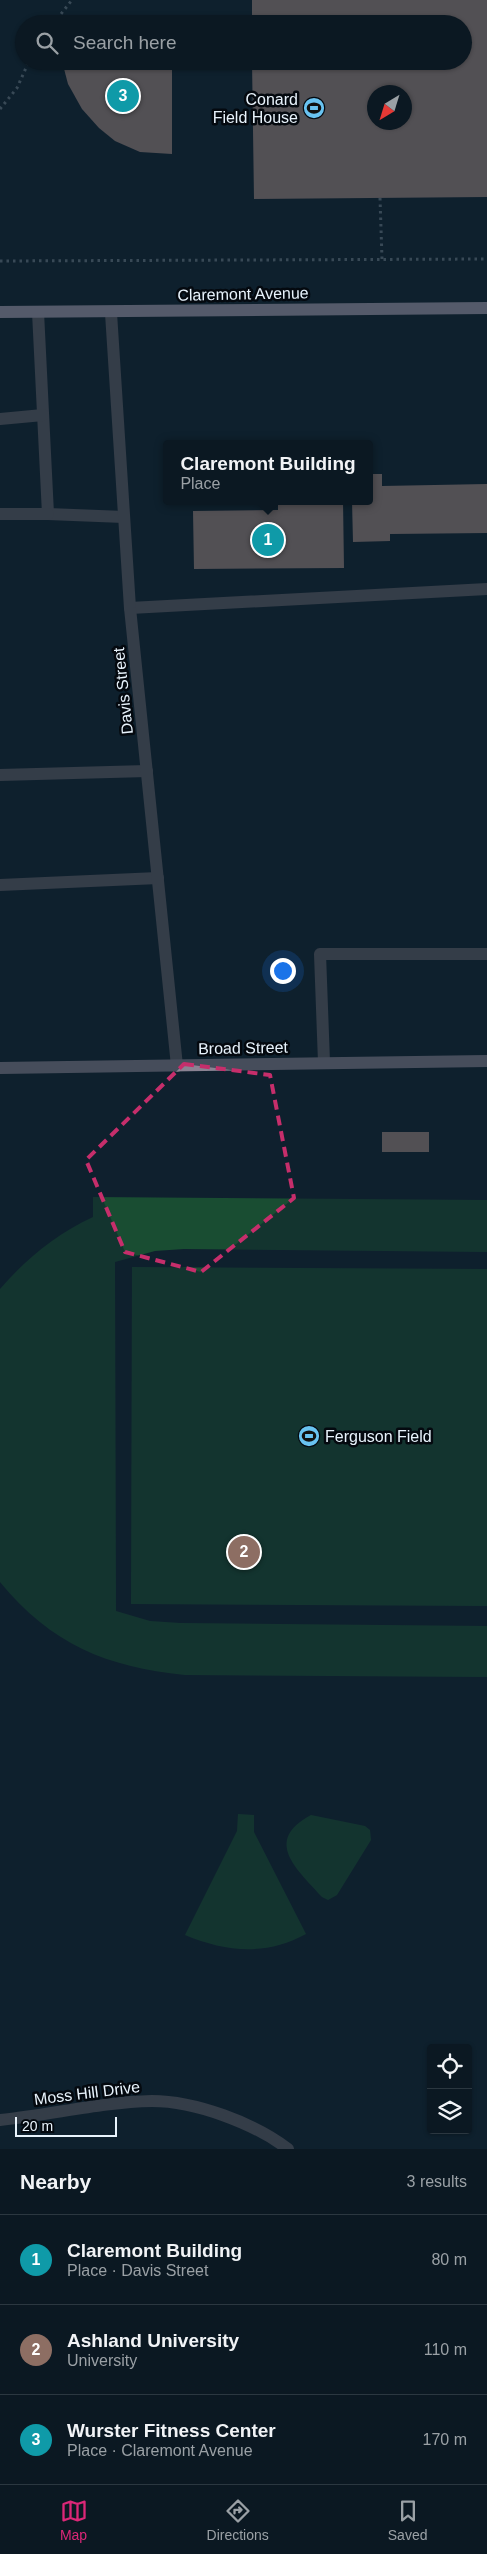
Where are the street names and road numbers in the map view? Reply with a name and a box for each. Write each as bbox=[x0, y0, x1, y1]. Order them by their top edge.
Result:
street label: Claremont Avenue bbox=[177, 284, 309, 304]
street label: Davis Street bbox=[110, 646, 136, 735]
street label: Broad Street bbox=[198, 1039, 289, 1057]
street label: Moss Hill Drive bbox=[33, 2078, 141, 2108]

